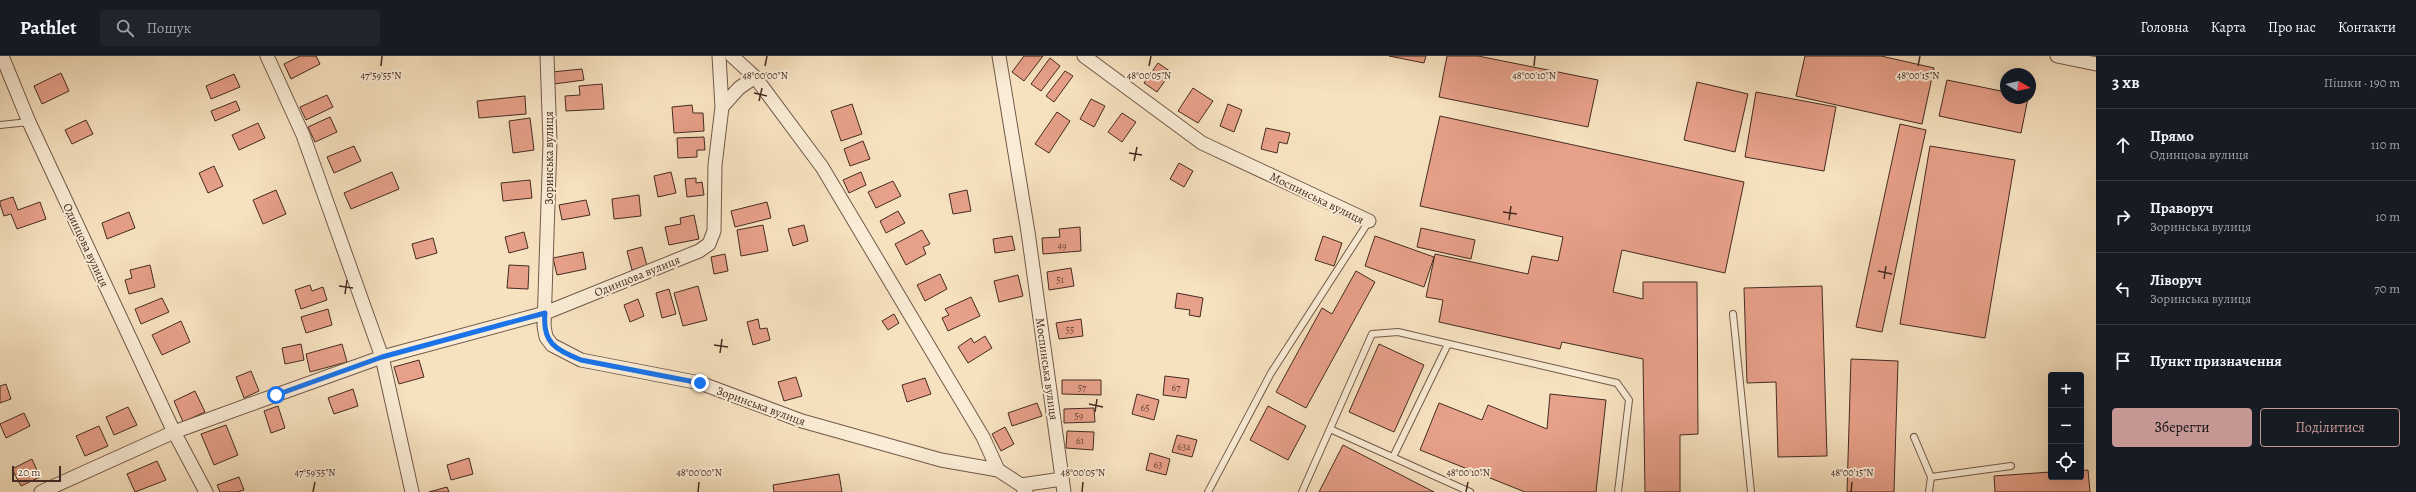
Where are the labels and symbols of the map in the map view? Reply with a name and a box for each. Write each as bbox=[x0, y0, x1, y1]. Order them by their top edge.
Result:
north arrow bbox=[2000, 68, 2036, 104]
text: 47°59'55"N bbox=[360, 69, 402, 82]
text: 48°00'00"N bbox=[742, 69, 788, 82]
text: 48°00'05"N bbox=[1127, 69, 1171, 82]
text: 48°00'10"N bbox=[1512, 69, 1556, 82]
text: 48°00'15"N bbox=[1897, 69, 1939, 82]
street label: Зоринська вулиця bbox=[541, 111, 557, 205]
street label: Моспинська вулиця bbox=[1267, 168, 1367, 228]
street label: Одинцова вулиця bbox=[59, 200, 113, 290]
house number: 49 bbox=[1057, 239, 1067, 252]
street label: Одинцова вулиця bbox=[592, 251, 682, 300]
house number: 51 bbox=[1056, 273, 1064, 286]
street label: Моспинська вулиця bbox=[1032, 317, 1062, 421]
house number: 55 bbox=[1066, 323, 1074, 336]
route end bbox=[691, 374, 709, 392]
house number: 57 bbox=[1078, 381, 1087, 394]
house number: 67 bbox=[1172, 381, 1181, 394]
street label: Зоринська вулиця bbox=[714, 382, 808, 430]
route start bbox=[267, 386, 285, 404]
house number: 65 bbox=[1141, 401, 1149, 414]
house number: 59 bbox=[1075, 409, 1084, 422]
house number: 61 bbox=[1076, 434, 1085, 447]
house number: 63а bbox=[1177, 440, 1191, 453]
house number: 63 bbox=[1154, 458, 1162, 471]
scale bar bbox=[12, 464, 61, 483]
text: 47°59'55"N bbox=[294, 466, 336, 479]
text: 48°00'00"N bbox=[676, 466, 722, 479]
text: 48°00'05"N bbox=[1061, 466, 1105, 479]
text: 48°00'10"N bbox=[1446, 466, 1490, 479]
text: 48°00'15"N bbox=[1831, 466, 1873, 479]

